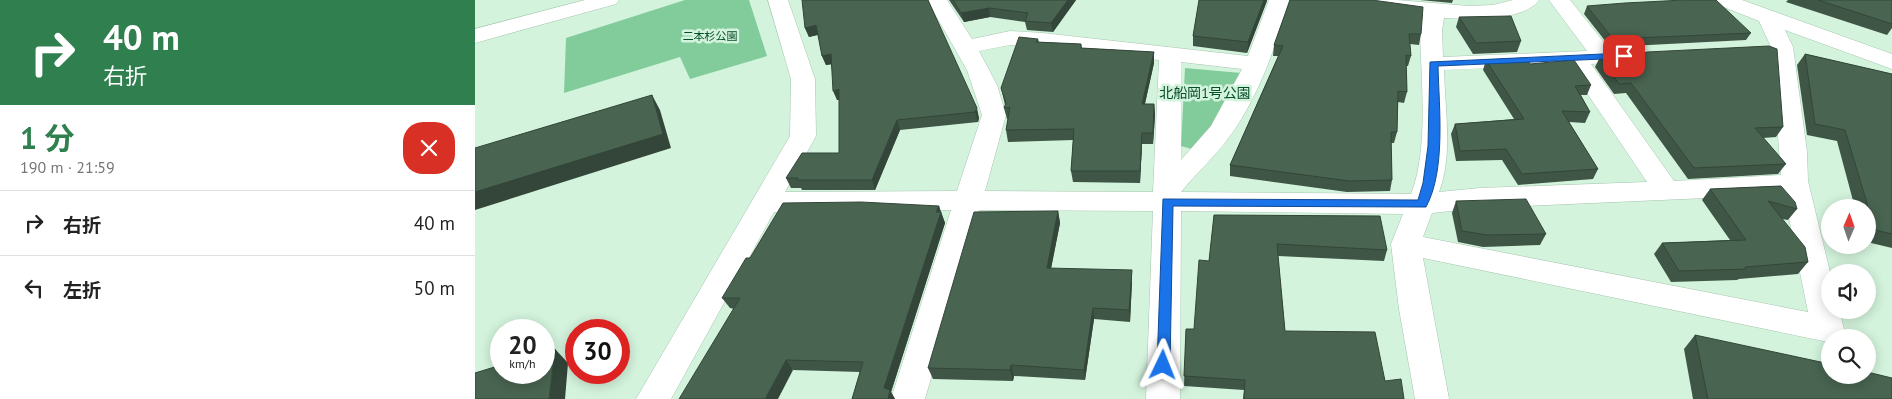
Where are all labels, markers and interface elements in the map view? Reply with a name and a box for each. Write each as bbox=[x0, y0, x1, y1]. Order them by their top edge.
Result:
text: 40 m bbox=[103, 14, 180, 60]
icon: right bbox=[20, 20, 85, 85]
park label: 二本杉公園 bbox=[683, 29, 738, 43]
pin bbox=[1603, 35, 1645, 77]
icon: arrive bbox=[1610, 42, 1638, 70]
text: 右折 bbox=[103, 62, 147, 90]
park label: 北船岡1号公園 bbox=[1159, 84, 1251, 102]
text: 1 分 bbox=[20, 118, 75, 157]
button: close bbox=[403, 122, 455, 174]
text: 190 m · 21:59 bbox=[20, 157, 115, 177]
north arrow bbox=[1821, 199, 1876, 254]
map controls bbox=[1821, 199, 1876, 384]
icon: right bbox=[20, 209, 48, 237]
text: 40 m bbox=[414, 211, 455, 235]
text: 右折 bbox=[63, 213, 101, 237]
button: sound bbox=[1821, 264, 1876, 319]
icon: left bbox=[20, 274, 48, 302]
text: 50 m bbox=[414, 276, 455, 300]
text: 左折 bbox=[63, 278, 101, 302]
speed limit sign: 30 bbox=[565, 319, 630, 384]
text: 20 bbox=[508, 329, 537, 361]
button: search bbox=[1821, 329, 1876, 384]
position arrow bbox=[1136, 338, 1188, 390]
text: km/h bbox=[509, 356, 536, 371]

